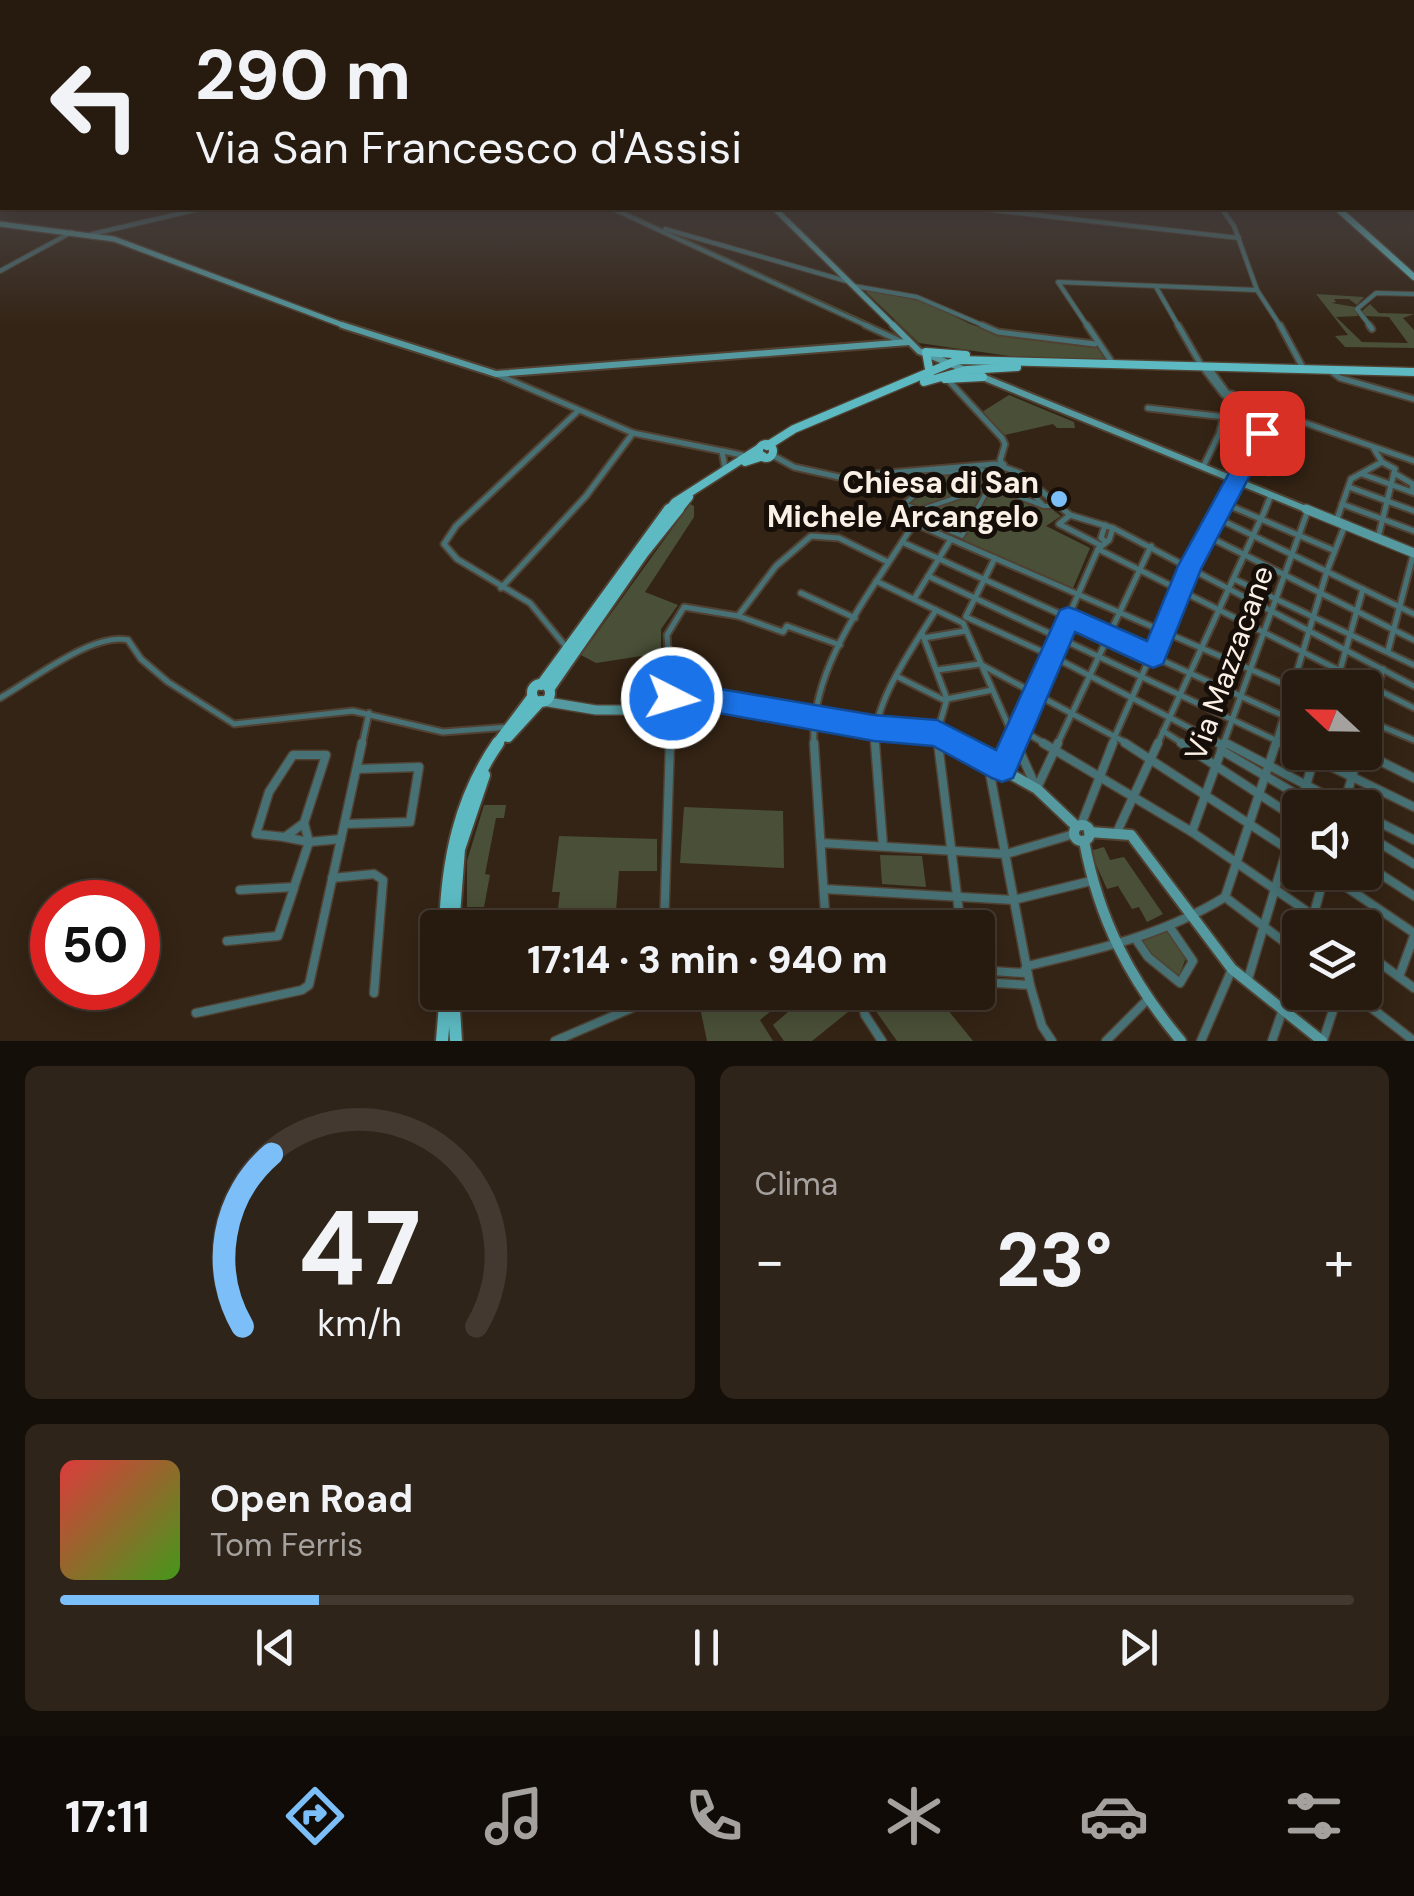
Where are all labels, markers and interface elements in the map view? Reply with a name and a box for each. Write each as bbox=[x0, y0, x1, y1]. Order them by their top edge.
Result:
text: 290 m bbox=[195, 30, 411, 121]
icon: left bbox=[30, 40, 160, 170]
text: Via San Francesco d'Assisi bbox=[195, 118, 742, 177]
pin bbox=[1220, 391, 1305, 476]
icon: arrive bbox=[1235, 406, 1290, 461]
place label: Chiesa di San Michele Arcangelo bbox=[767, 463, 1039, 536]
marker: Chiesa di San Michele Arcangelo bbox=[1048, 488, 1070, 510]
street label: Via Mazzacane bbox=[1176, 560, 1282, 766]
position arrow bbox=[620, 646, 724, 750]
north arrow bbox=[1282, 670, 1382, 770]
map controls bbox=[1282, 670, 1382, 1010]
button: sound bbox=[1282, 790, 1382, 890]
speed limit sign: 50 bbox=[30, 880, 160, 1010]
button: layers bbox=[1282, 910, 1382, 1010]
text: 17:14 · 3 min · 940 m bbox=[527, 935, 888, 985]
text: Clima bbox=[755, 1163, 838, 1205]
text: 47 bbox=[298, 1181, 421, 1316]
text: 23° bbox=[996, 1212, 1112, 1309]
text: − bbox=[755, 1225, 785, 1297]
text: + bbox=[1324, 1225, 1354, 1297]
text: km/h bbox=[318, 1301, 402, 1347]
text: Open Road bbox=[210, 1474, 413, 1524]
text: Tom Ferris bbox=[210, 1524, 363, 1566]
icon: previous bbox=[248, 1620, 303, 1675]
icon: pause bbox=[679, 1620, 734, 1675]
icon: next bbox=[1111, 1620, 1166, 1675]
icon: directions bbox=[280, 1781, 350, 1851]
icon: music bbox=[479, 1781, 549, 1851]
icon: phone bbox=[679, 1781, 749, 1851]
icon: climate bbox=[879, 1781, 949, 1851]
icon: car bbox=[1079, 1781, 1149, 1851]
icon: filters bbox=[1279, 1781, 1349, 1851]
text: 17:11 bbox=[65, 1787, 150, 1846]

